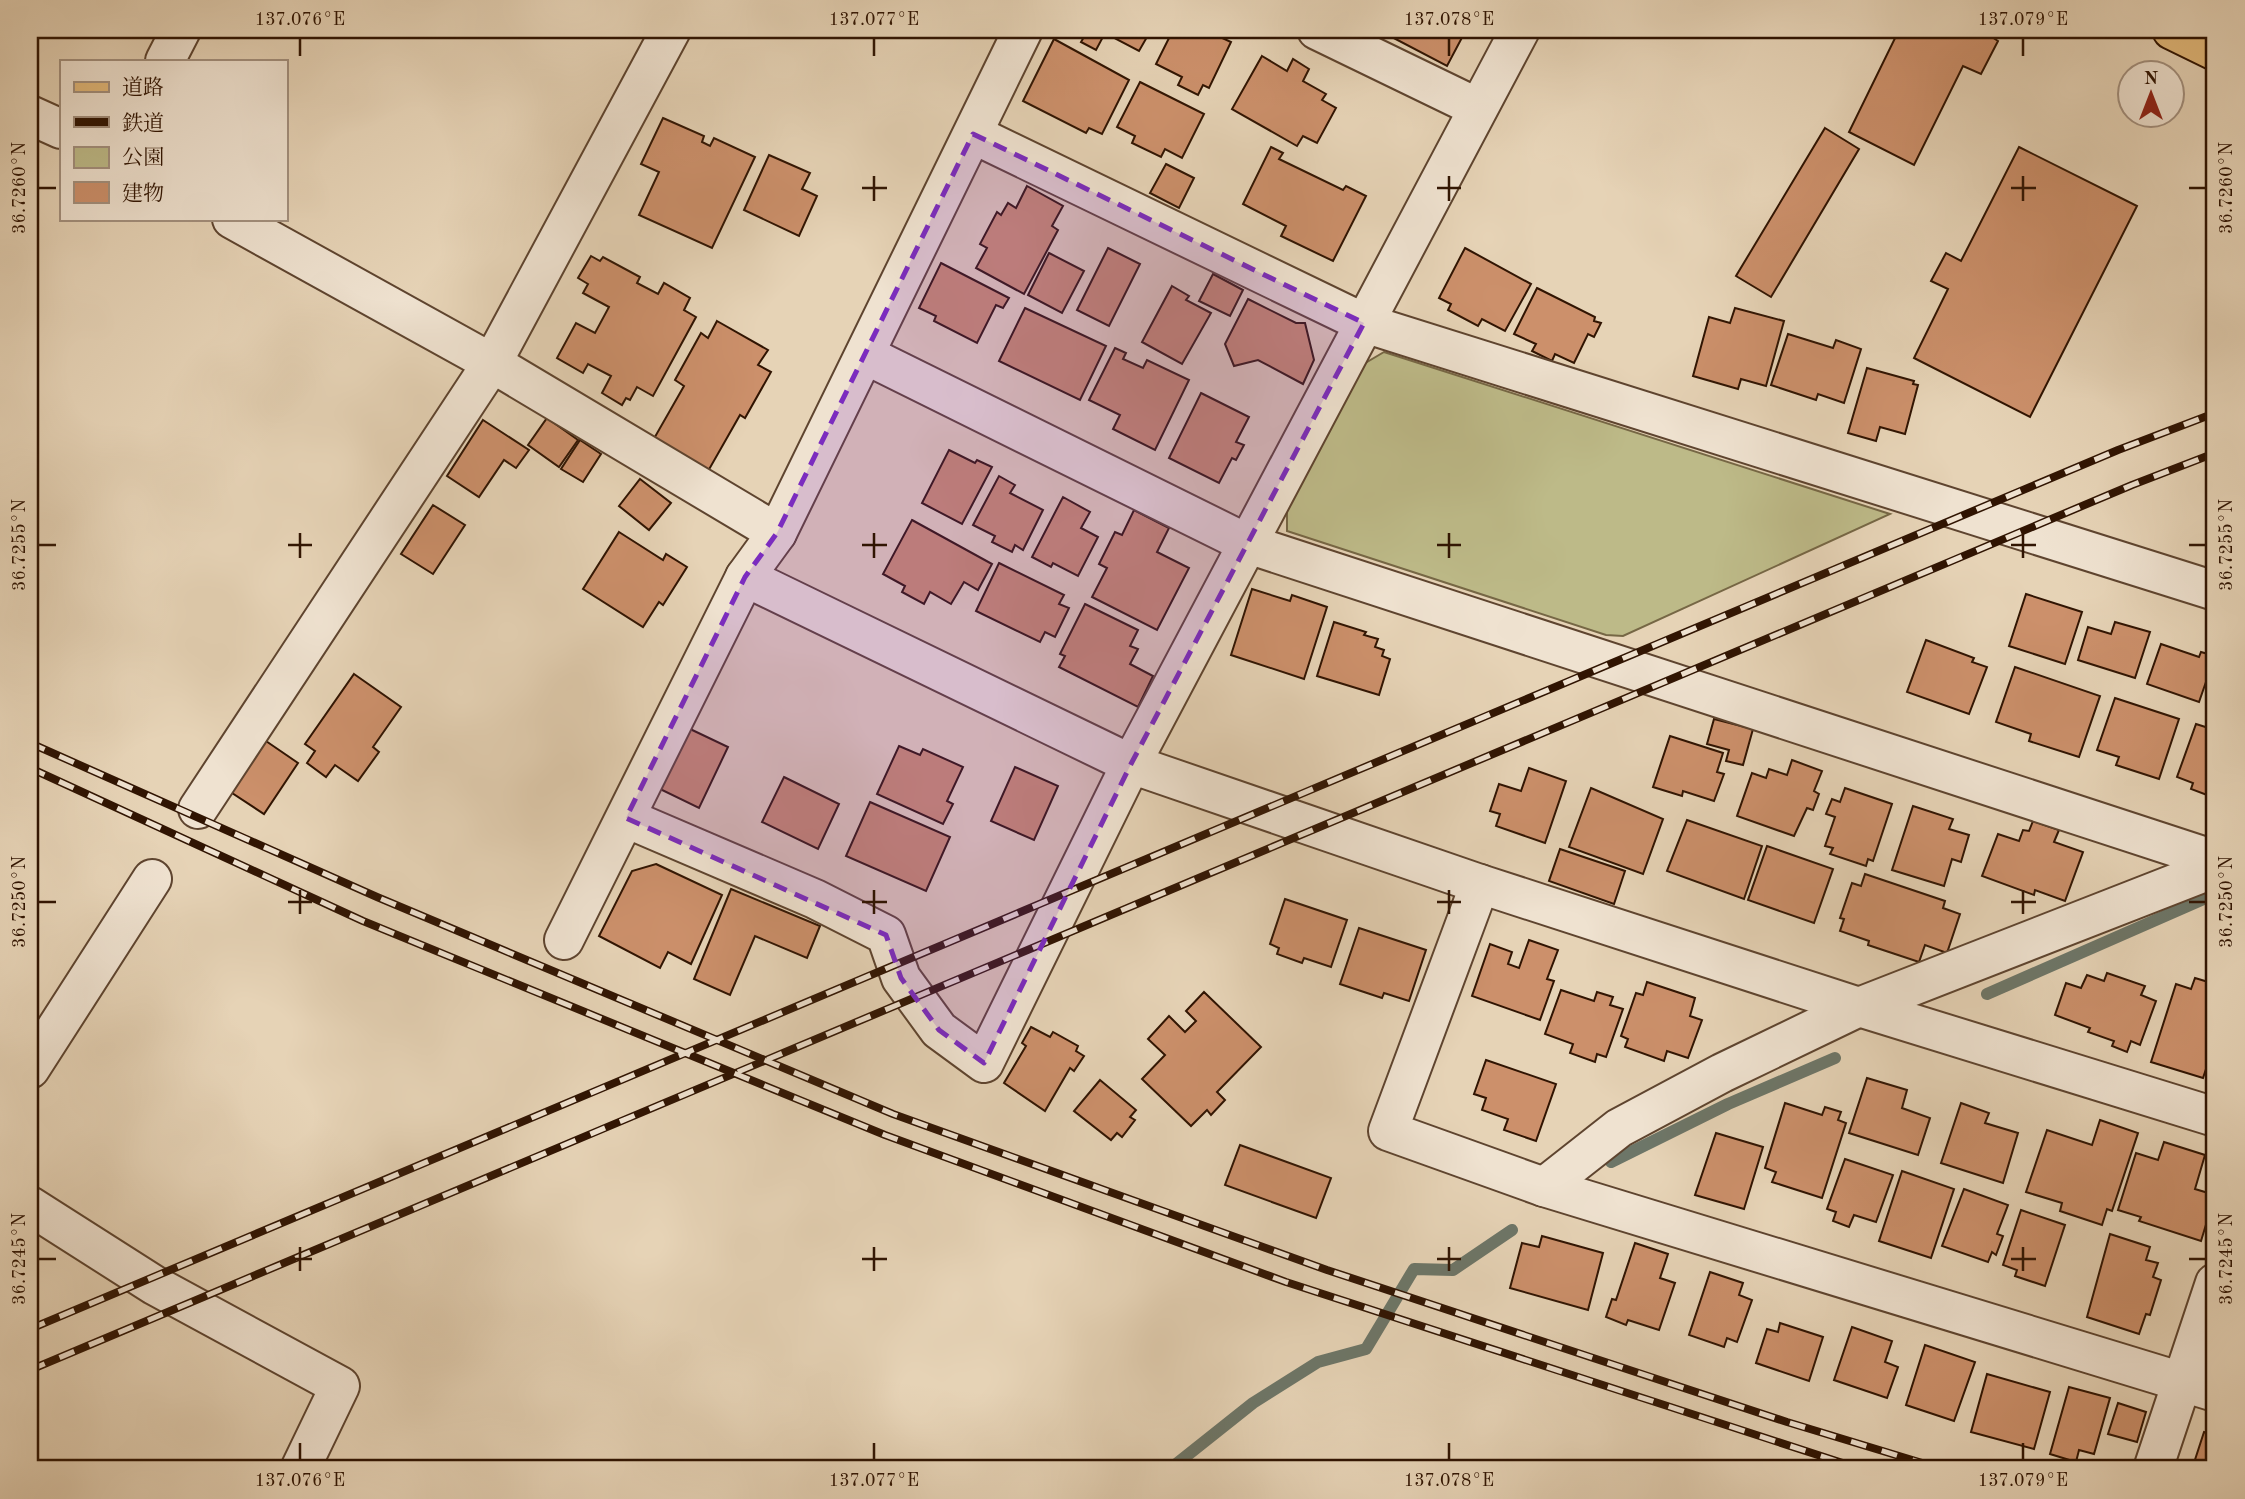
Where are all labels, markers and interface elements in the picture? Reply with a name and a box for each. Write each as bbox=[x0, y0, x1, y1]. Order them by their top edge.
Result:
text: 137.076°E bbox=[255, 11, 345, 29]
text: 137.077°E bbox=[829, 11, 919, 29]
text: 137.078°E bbox=[1404, 11, 1494, 29]
text: 137.079°E bbox=[1978, 11, 2068, 29]
legend bbox=[60, 60, 287, 220]
north arrow bbox=[2116, 60, 2186, 130]
text: N bbox=[2144, 70, 2159, 89]
text: 道路 bbox=[122, 76, 164, 99]
text: 鉄道 bbox=[122, 112, 164, 135]
text: 36.7260°N bbox=[11, 142, 29, 234]
text: 36.7260°N bbox=[2218, 142, 2236, 234]
text: 公園 bbox=[122, 146, 164, 169]
text: 建物 bbox=[122, 182, 164, 205]
text: 36.7255°N bbox=[11, 499, 29, 591]
text: 36.7255°N bbox=[2218, 499, 2236, 591]
text: 36.7250°N bbox=[11, 856, 29, 948]
text: 36.7250°N bbox=[2218, 856, 2236, 948]
text: 36.7245°N bbox=[11, 1213, 29, 1305]
text: 36.7245°N bbox=[2218, 1213, 2236, 1305]
text: 137.076°E bbox=[255, 1472, 345, 1490]
text: 137.077°E bbox=[829, 1472, 919, 1490]
text: 137.078°E bbox=[1404, 1472, 1494, 1490]
text: 137.079°E bbox=[1978, 1472, 2068, 1490]

